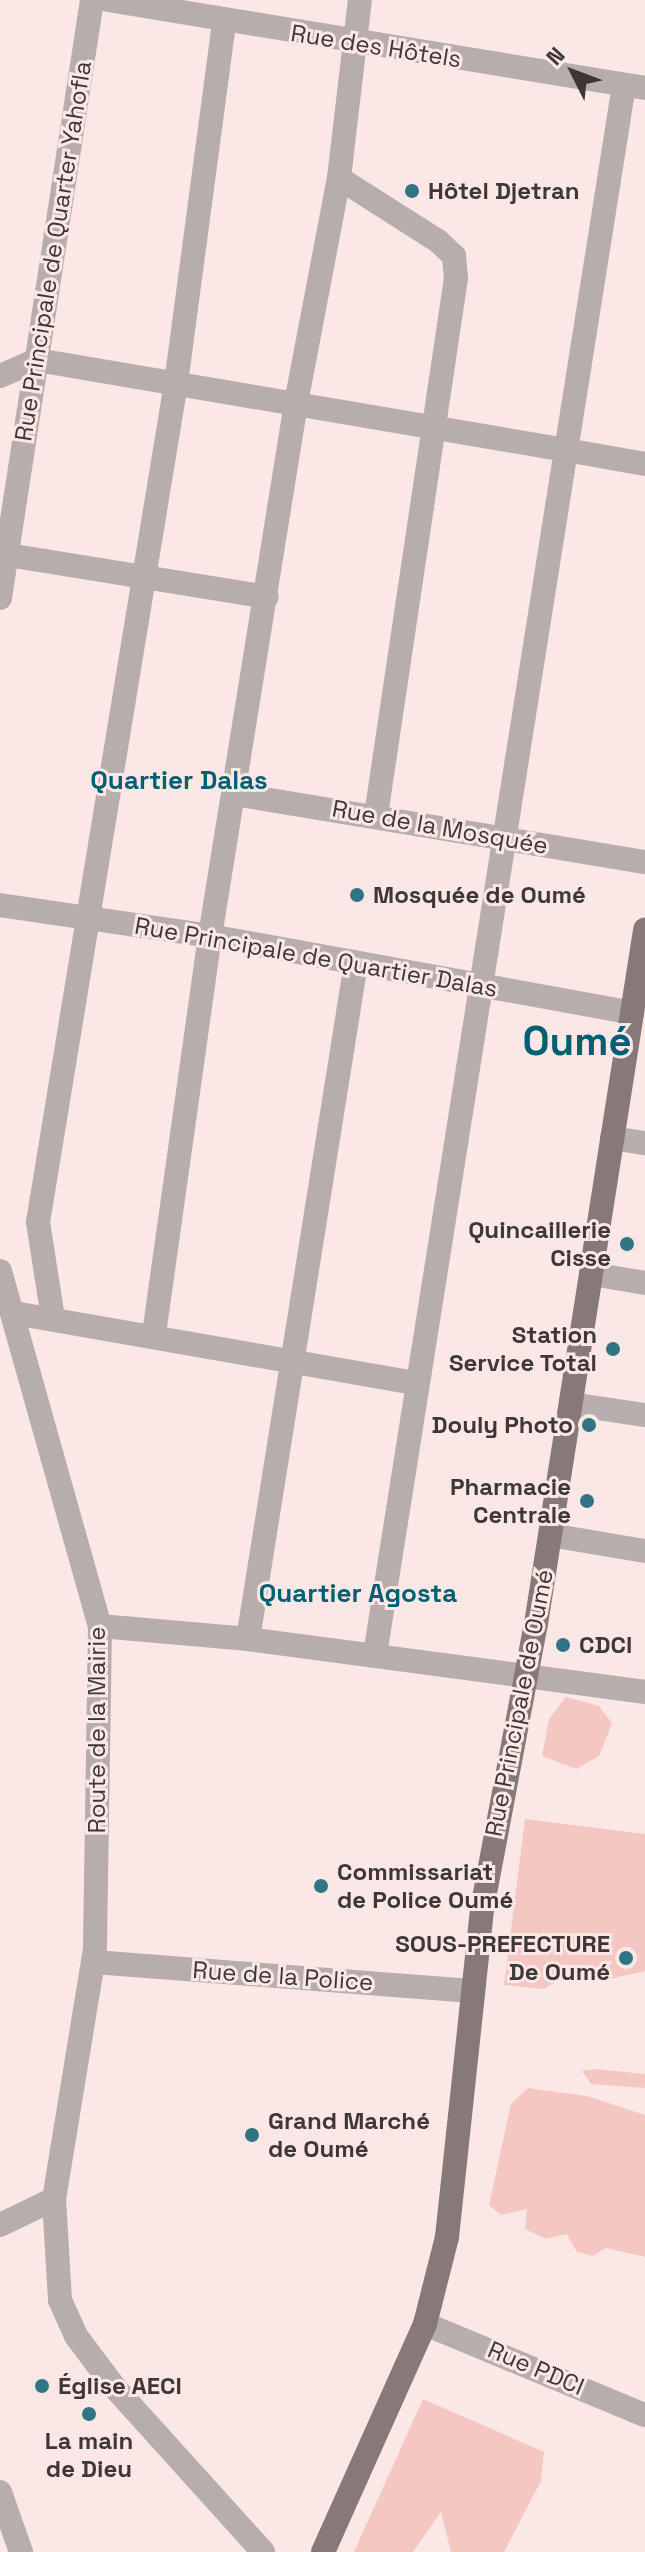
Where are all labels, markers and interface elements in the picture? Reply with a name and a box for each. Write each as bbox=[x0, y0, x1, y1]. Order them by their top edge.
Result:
street label: Rue des Hôtels bbox=[289, 18, 463, 74]
north arrow bbox=[533, 32, 613, 112]
text: N bbox=[540, 41, 571, 71]
street label: Rue Principale de Quarter Yahofla bbox=[9, 59, 97, 443]
place label: Hôtel Djetran bbox=[428, 177, 580, 205]
marker: Hôtel Djetran bbox=[403, 182, 421, 200]
district label: Quartier Dalas bbox=[90, 765, 268, 797]
street label: Rue de la Mosquée bbox=[330, 794, 550, 860]
place label: Mosquée de Oumé bbox=[373, 881, 586, 909]
marker: Mosquée de Oumé bbox=[348, 886, 366, 904]
street label: Rue Principale de Quartier Dalas bbox=[132, 911, 500, 1003]
district label: Oumé bbox=[523, 1018, 631, 1066]
place label: Quincaillerie Cisse bbox=[468, 1216, 611, 1272]
marker: Quincaillerie Cisse bbox=[618, 1235, 636, 1253]
place label: Station Service Total bbox=[448, 1321, 597, 1377]
marker: Station Service Total bbox=[604, 1340, 622, 1358]
place label: Douly Photo bbox=[431, 1411, 573, 1439]
marker: Douly Photo bbox=[580, 1416, 598, 1434]
place label: Pharmacie Centrale bbox=[450, 1473, 571, 1529]
marker: Pharmacie Centrale bbox=[578, 1492, 596, 1510]
street label: Rue Principale de Oumé bbox=[479, 1567, 559, 1839]
district label: Quartier Agosta bbox=[259, 1578, 457, 1610]
street label: Route de la Mairie bbox=[83, 1627, 111, 1833]
place label: CDCI bbox=[579, 1631, 632, 1659]
marker: CDCI bbox=[554, 1636, 572, 1654]
place label: Commissariat de Police Oumé bbox=[337, 1858, 513, 1914]
marker: Commissariat de Police Oumé bbox=[312, 1877, 330, 1895]
place label: SOUS-PREFECTURE De Oumé bbox=[395, 1930, 610, 1986]
marker: SOUS-PREFECTURE De Oumé bbox=[617, 1949, 635, 1967]
street label: Rue de la Police bbox=[192, 1955, 374, 1997]
place label: Grand Marché de Oumé bbox=[268, 2107, 430, 2163]
marker: Grand Marché de Oumé bbox=[243, 2126, 261, 2144]
street label: Rue PDCI bbox=[484, 2335, 588, 2401]
place label: Église AECI bbox=[58, 2372, 182, 2400]
marker: Église AECI bbox=[33, 2377, 51, 2395]
marker: La main de Dieu bbox=[80, 2405, 98, 2423]
place label: La main de Dieu bbox=[45, 2427, 133, 2483]

